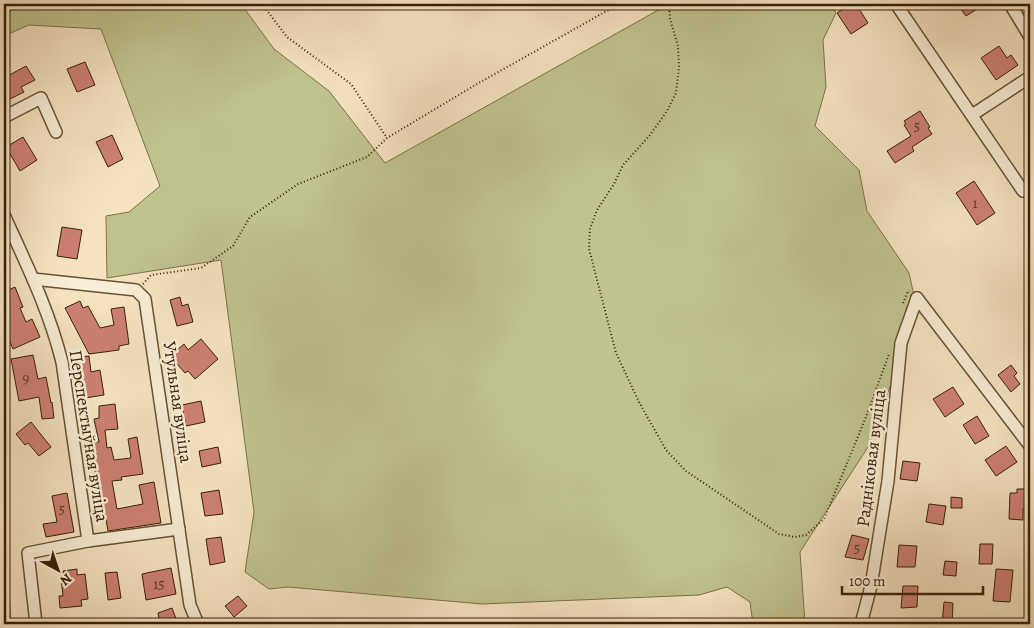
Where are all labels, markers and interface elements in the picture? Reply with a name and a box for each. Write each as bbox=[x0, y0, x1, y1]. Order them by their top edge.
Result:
house number: 5 bbox=[914, 116, 920, 136]
house number: 1 bbox=[972, 193, 978, 213]
street label: Утульная вуліца bbox=[158, 340, 198, 465]
street label: Перспектыўная вуліца bbox=[64, 348, 115, 524]
house number: 9 bbox=[23, 368, 30, 388]
street label: Радніковая вуліца bbox=[851, 387, 891, 528]
house number: 5 bbox=[59, 499, 65, 519]
house number: 5 bbox=[854, 538, 860, 558]
north arrow bbox=[32, 546, 82, 596]
scale bar bbox=[842, 563, 983, 595]
text: N bbox=[56, 569, 76, 590]
text: 100 m bbox=[849, 571, 886, 591]
house number: 15 bbox=[153, 574, 165, 594]

